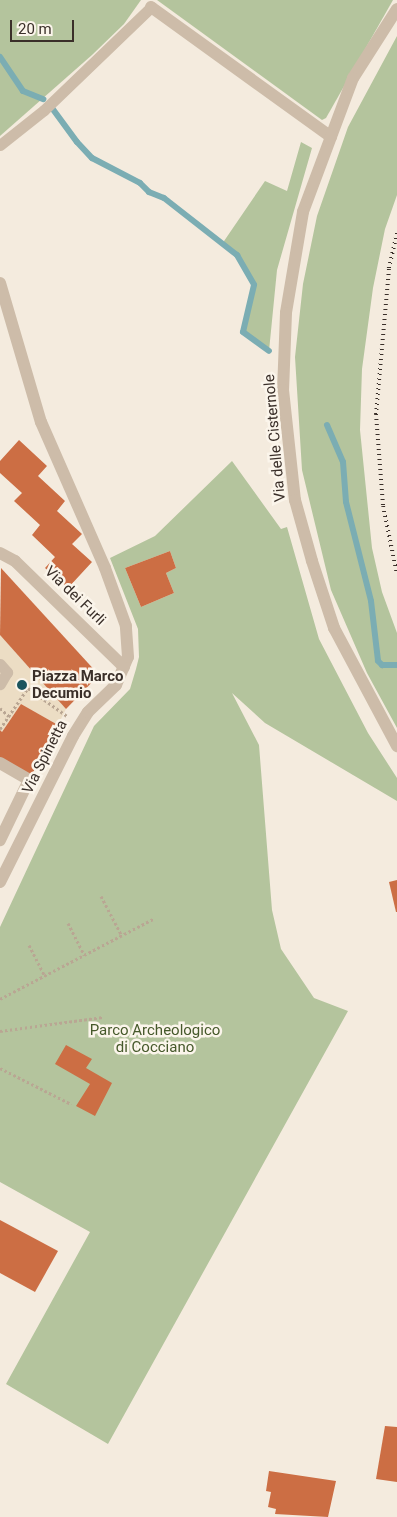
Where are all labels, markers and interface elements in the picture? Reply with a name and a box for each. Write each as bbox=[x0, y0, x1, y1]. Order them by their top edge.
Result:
scale bar bbox=[12, 10, 76, 42]
text: 20 m bbox=[18, 20, 52, 38]
street label: Via delle Cisternole bbox=[260, 373, 290, 503]
street label: Via dei Furli bbox=[41, 563, 109, 629]
place label: Piazza Marco Decumio bbox=[32, 667, 123, 702]
marker: Piazza Marco Decumio bbox=[16, 679, 28, 691]
street label: Via Spinetta bbox=[19, 717, 71, 797]
park label: Parco Archeologico di Cocciano bbox=[90, 1021, 220, 1056]

